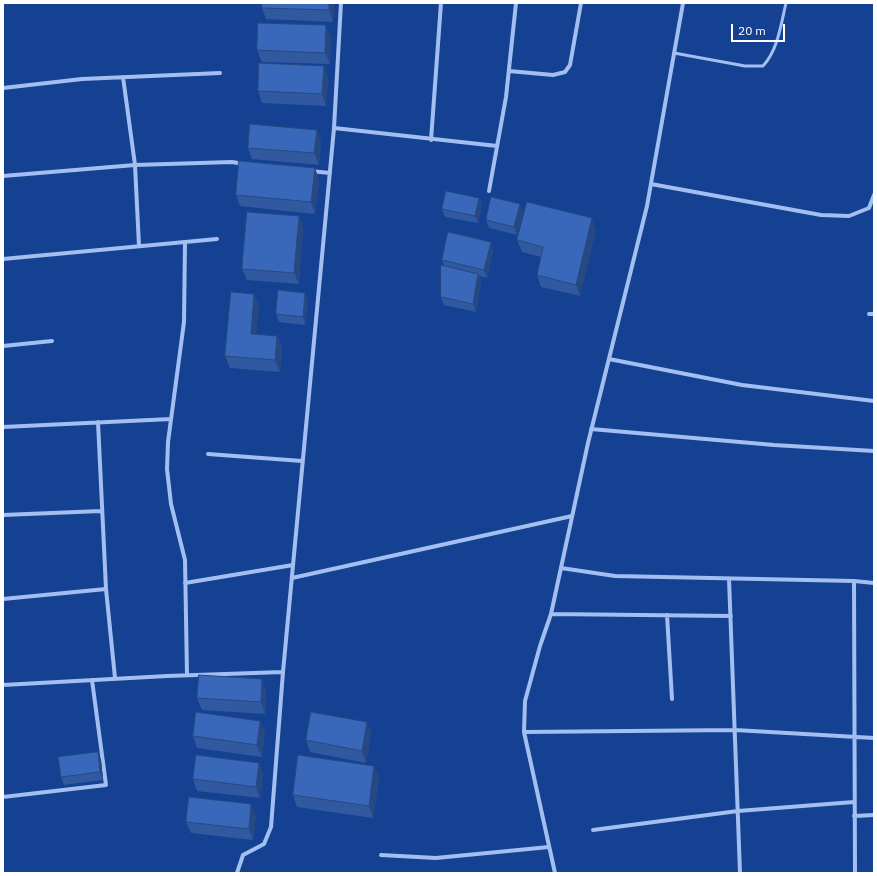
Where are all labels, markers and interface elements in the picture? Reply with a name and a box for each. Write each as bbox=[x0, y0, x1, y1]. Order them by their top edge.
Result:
scale bar bbox=[733, 16, 787, 42]
text: 20 m bbox=[738, 23, 766, 38]

